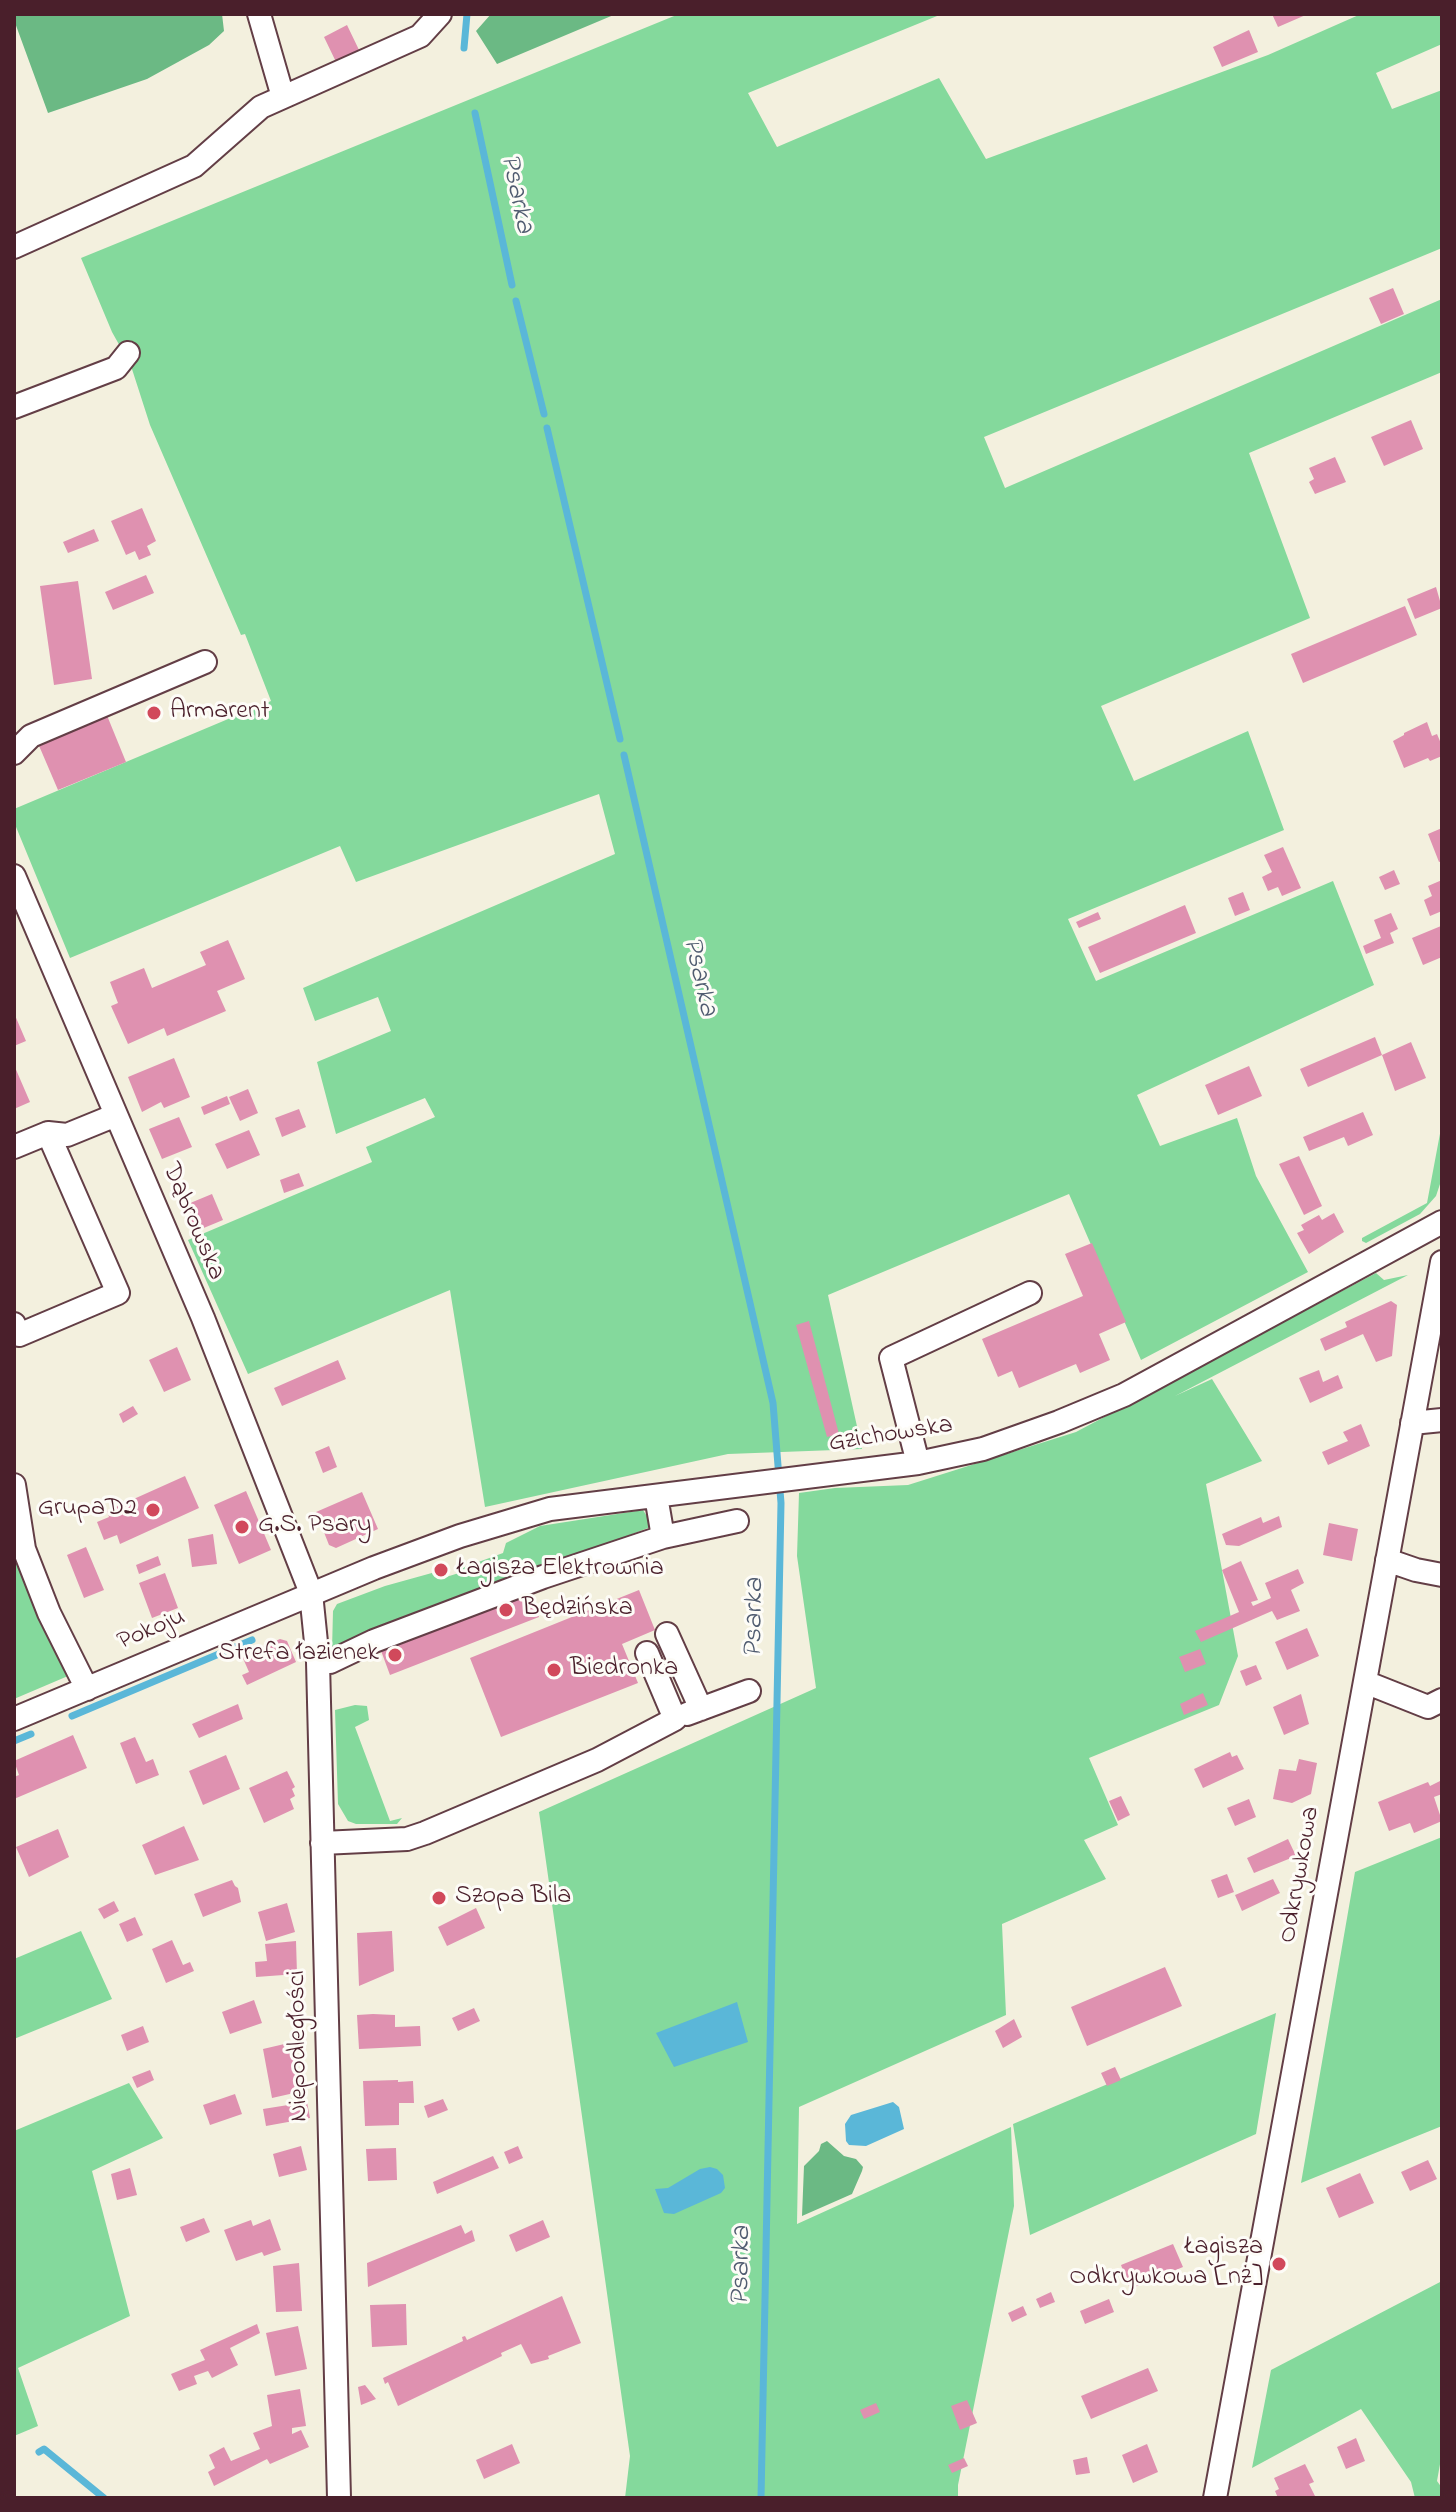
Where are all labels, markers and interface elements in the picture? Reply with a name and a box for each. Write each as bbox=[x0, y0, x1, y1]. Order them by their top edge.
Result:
water label: Psarka bbox=[490, 151, 540, 237]
place label: Armarent bbox=[170, 697, 270, 729]
marker: Armarent bbox=[145, 704, 163, 722]
water label: Psarka bbox=[673, 934, 723, 1020]
street label: Dąbrowska bbox=[153, 1159, 231, 1285]
street label: Gzichowska bbox=[827, 1411, 955, 1461]
place label: GrupaD2 bbox=[38, 1494, 137, 1526]
marker: GrupaD2 bbox=[144, 1501, 162, 1519]
place label: G.S. Psary bbox=[258, 1511, 371, 1543]
marker: G.S. Psary bbox=[233, 1518, 251, 1536]
place label: Łagisza Elektrownia bbox=[457, 1554, 664, 1586]
marker: Łagisza Elektrownia bbox=[432, 1561, 450, 1579]
water label: Psarka bbox=[739, 1578, 773, 1658]
place label: Będzińska bbox=[522, 1594, 633, 1626]
marker: Będzińska bbox=[497, 1601, 515, 1619]
street label: Pokoju bbox=[113, 1603, 191, 1659]
place label: Strefa łazienek bbox=[218, 1639, 379, 1671]
marker: Strefa łazienek bbox=[386, 1646, 404, 1664]
place label: Biedronka bbox=[570, 1654, 678, 1686]
marker: Biedronka bbox=[545, 1661, 563, 1679]
street label: Odkrywkowa bbox=[1274, 1804, 1328, 1946]
place label: Szopa Bila bbox=[455, 1882, 571, 1914]
marker: Szopa Bila bbox=[430, 1889, 448, 1907]
street label: Niepodległości bbox=[283, 1970, 317, 2122]
water label: Psarka bbox=[726, 2226, 760, 2306]
place label: Łagisza Odkrywkowa [nż] bbox=[1069, 2233, 1263, 2294]
marker: Łagisza Odkrywkowa [nż] bbox=[1270, 2255, 1288, 2273]

